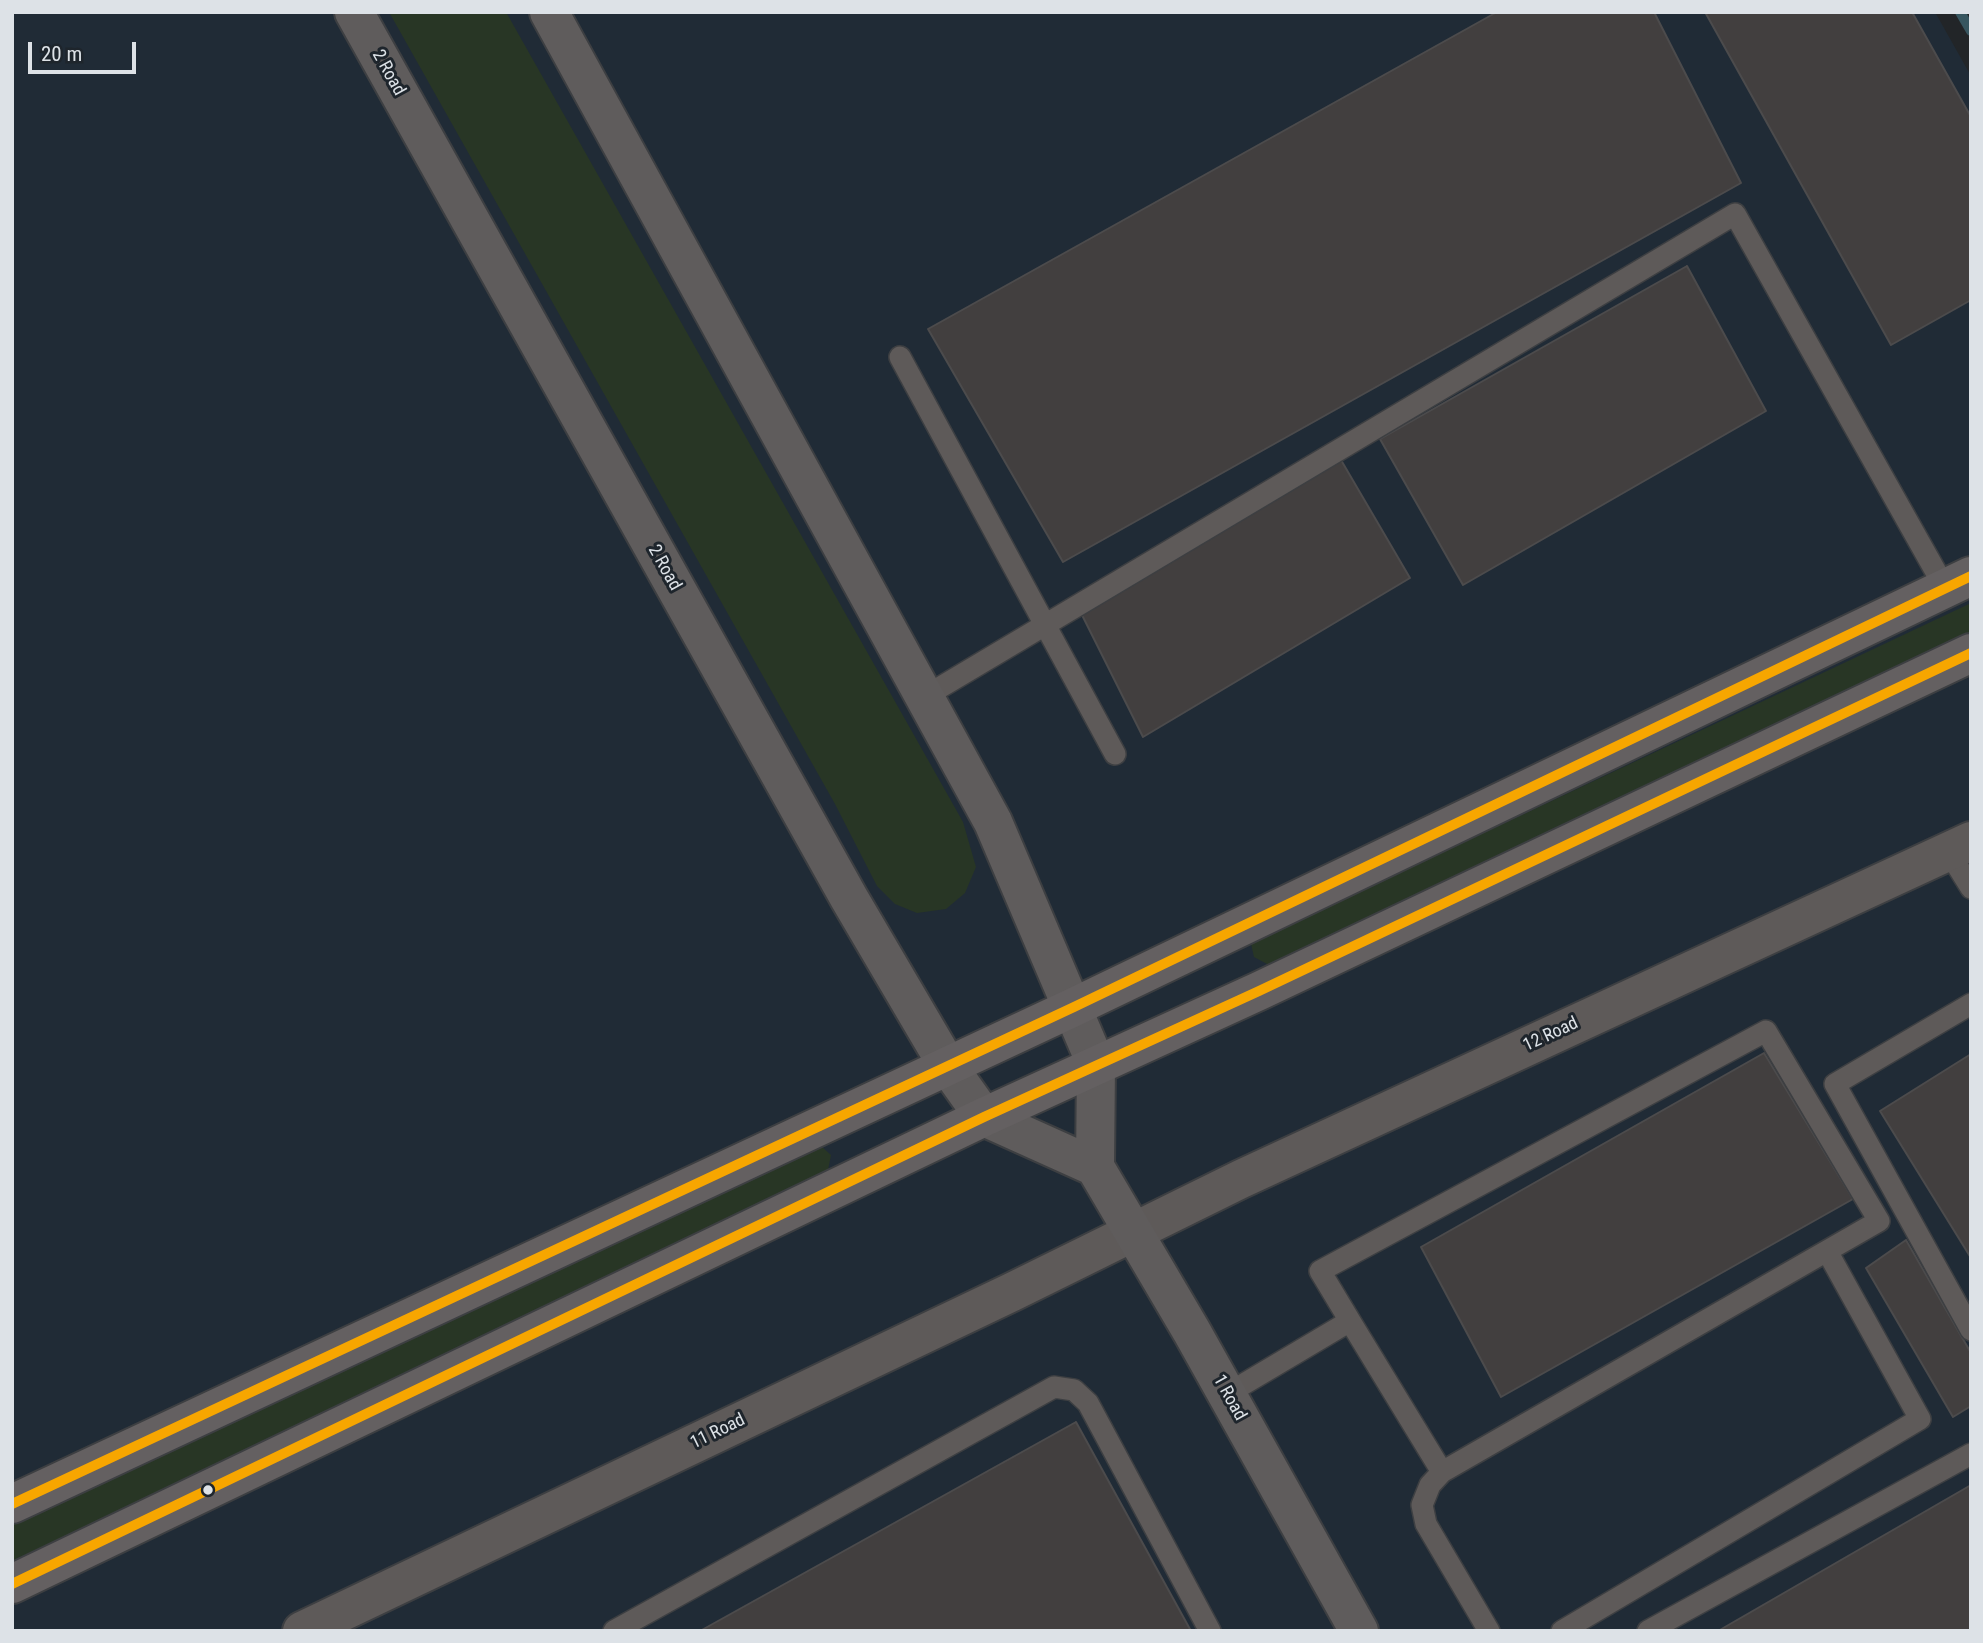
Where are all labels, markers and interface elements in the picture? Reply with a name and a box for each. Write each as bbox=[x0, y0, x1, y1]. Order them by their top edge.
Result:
scale bar bbox=[32, 28, 140, 72]
text: 20 m bbox=[41, 42, 82, 66]
street label: 2 Road bbox=[367, 46, 409, 100]
street label: 2 Road bbox=[643, 541, 685, 595]
street label: 12 Road bbox=[1520, 1013, 1582, 1057]
street label: 1 Road bbox=[1208, 1371, 1250, 1425]
street label: 11 Road bbox=[687, 1410, 749, 1454]
unlabelled marker bbox=[201, 1483, 215, 1497]

